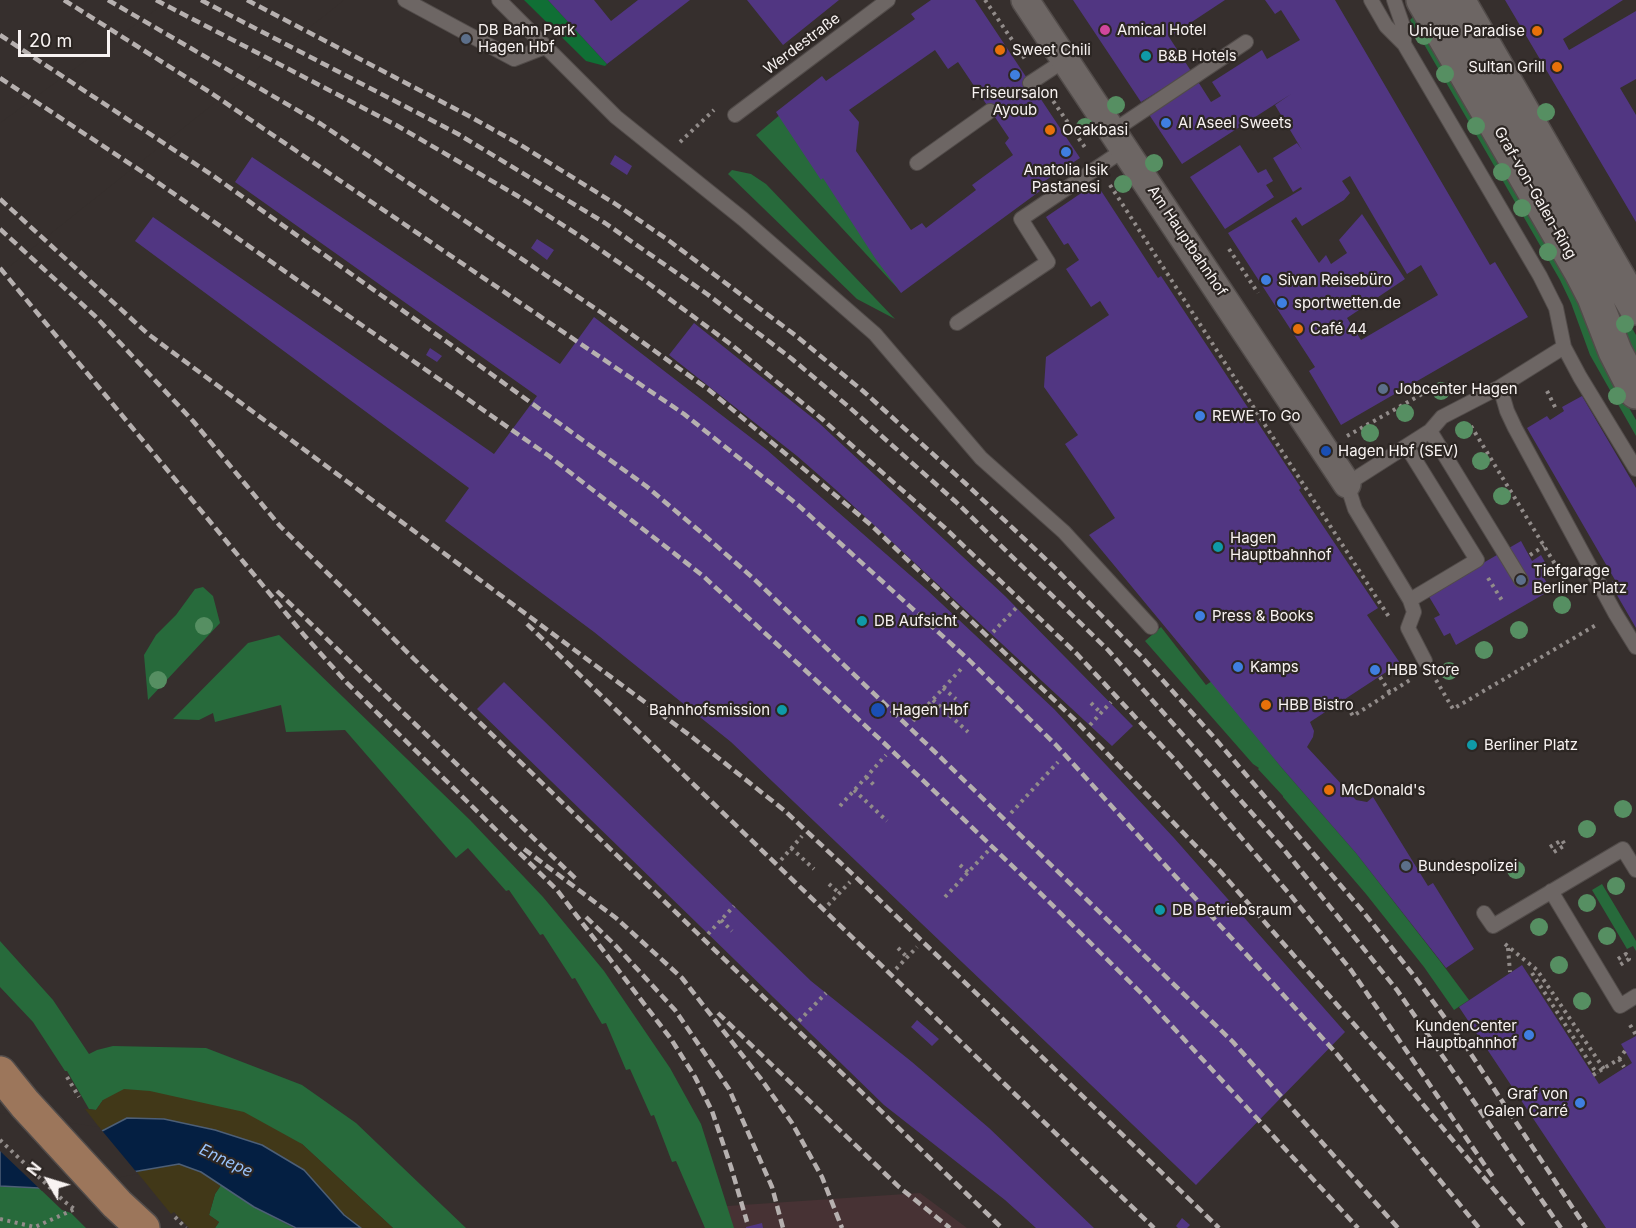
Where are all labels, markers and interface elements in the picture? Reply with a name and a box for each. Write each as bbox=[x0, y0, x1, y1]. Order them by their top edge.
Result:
street label: Werdestraße bbox=[760, 9, 844, 79]
scale bar bbox=[21, 18, 112, 56]
place label: DB Bahn Park Hagen Hbf bbox=[478, 21, 575, 56]
place label: Amical Hotel bbox=[1117, 21, 1206, 39]
place label: Unique Paradise bbox=[1409, 22, 1525, 40]
marker: Amical Hotel bbox=[1098, 23, 1112, 37]
marker: Unique Paradise bbox=[1530, 24, 1544, 38]
text: 20 m bbox=[29, 30, 72, 51]
marker: DB Bahn Park Hagen Hbf bbox=[459, 32, 473, 46]
place label: Sweet Chili bbox=[1012, 41, 1091, 59]
marker: Sweet Chili bbox=[993, 43, 1007, 57]
place label: B&B Hotels bbox=[1158, 47, 1237, 65]
marker: B&B Hotels bbox=[1139, 49, 1153, 63]
place label: Sultan Grill bbox=[1468, 58, 1545, 76]
marker: Sultan Grill bbox=[1550, 60, 1564, 74]
marker: Friseursalon Ayoub bbox=[1008, 68, 1022, 82]
place label: Friseursalon Ayoub bbox=[972, 84, 1058, 119]
place label: Al Aseel Sweets bbox=[1178, 114, 1292, 132]
marker: Al Aseel Sweets bbox=[1159, 116, 1173, 130]
place label: Ocakbasi bbox=[1062, 121, 1128, 139]
marker: Ocakbasi bbox=[1043, 123, 1057, 137]
street label: Graf-von-Galen-Ring bbox=[1490, 124, 1580, 262]
marker: Anatolia Isik Pastanesi bbox=[1059, 145, 1073, 159]
place label: Anatolia Isik Pastanesi bbox=[1023, 161, 1109, 196]
street label: Am Hauptbahnhof bbox=[1143, 182, 1231, 300]
place label: Sivan Reisebüro bbox=[1278, 271, 1392, 289]
marker: Sivan Reisebüro bbox=[1259, 273, 1273, 287]
place label: sportwetten.de bbox=[1294, 294, 1401, 312]
marker: sportwetten.de bbox=[1275, 296, 1289, 310]
place label: Café 44 bbox=[1310, 320, 1367, 338]
marker: Café 44 bbox=[1291, 322, 1305, 336]
place label: Jobcenter Hagen bbox=[1395, 380, 1518, 398]
marker: Jobcenter Hagen bbox=[1376, 382, 1390, 396]
place label: REWE To Go bbox=[1212, 407, 1301, 425]
marker: REWE To Go bbox=[1193, 409, 1207, 423]
place label: Hagen Hbf (SEV) bbox=[1338, 442, 1459, 460]
marker: Hagen Hbf (SEV) bbox=[1319, 444, 1333, 458]
place label: Hagen Hauptbahnhof bbox=[1230, 529, 1331, 564]
marker: Hagen Hauptbahnhof bbox=[1211, 540, 1225, 554]
place label: Tiefgarage Berliner Platz bbox=[1533, 562, 1627, 597]
marker: Tiefgarage Berliner Platz bbox=[1514, 573, 1528, 587]
place label: Press & Books bbox=[1212, 607, 1314, 625]
marker: Press & Books bbox=[1193, 609, 1207, 623]
place label: DB Aufsicht bbox=[874, 612, 957, 630]
marker: DB Aufsicht bbox=[855, 614, 869, 628]
place label: Kamps bbox=[1250, 658, 1299, 676]
marker: Kamps bbox=[1231, 660, 1245, 674]
place label: HBB Store bbox=[1387, 661, 1460, 679]
marker: HBB Store bbox=[1368, 663, 1382, 677]
place label: HBB Bistro bbox=[1278, 696, 1354, 714]
marker: HBB Bistro bbox=[1259, 698, 1273, 712]
place label: Bahnhofsmission bbox=[649, 701, 770, 719]
marker: Hagen Hbf bbox=[869, 701, 887, 719]
place label: Hagen Hbf bbox=[892, 701, 968, 719]
marker: Bahnhofsmission bbox=[775, 703, 789, 717]
place label: Berliner Platz bbox=[1484, 736, 1578, 754]
marker: Berliner Platz bbox=[1465, 738, 1479, 752]
place label: McDonald's bbox=[1341, 781, 1425, 799]
marker: McDonald's bbox=[1322, 783, 1336, 797]
place label: Bundespolizei bbox=[1418, 857, 1517, 875]
marker: Bundespolizei bbox=[1399, 859, 1413, 873]
place label: DB Betriebsraum bbox=[1172, 901, 1292, 919]
marker: DB Betriebsraum bbox=[1153, 903, 1167, 917]
place label: KundenCenter Hauptbahnhof bbox=[1415, 1017, 1517, 1052]
marker: KundenCenter Hauptbahnhof bbox=[1522, 1028, 1536, 1042]
place label: Graf von Galen Carré bbox=[1484, 1085, 1568, 1120]
marker: Graf von Galen Carré bbox=[1573, 1096, 1587, 1110]
water label: Ennepe bbox=[196, 1140, 256, 1182]
north arrow bbox=[18, 1150, 78, 1210]
text: N bbox=[22, 1158, 45, 1180]

